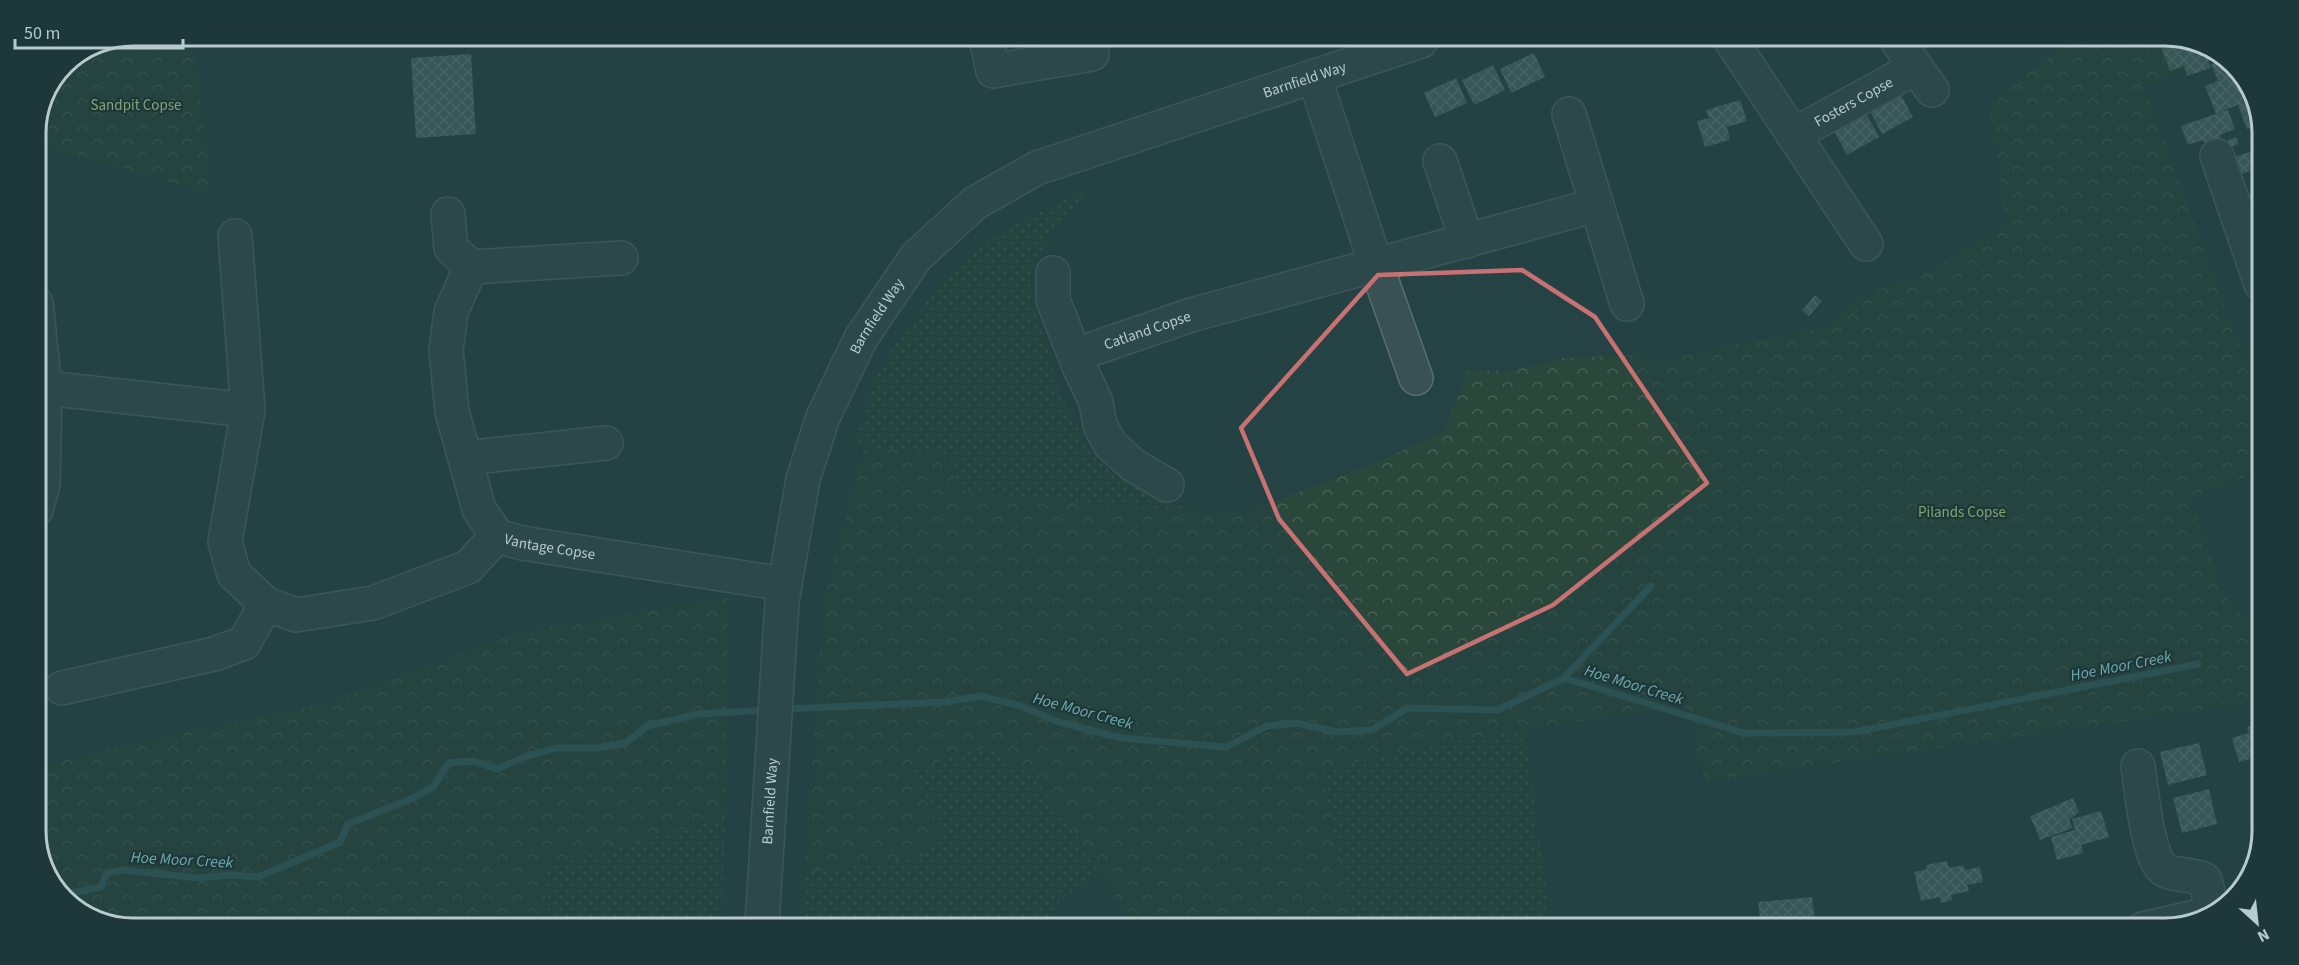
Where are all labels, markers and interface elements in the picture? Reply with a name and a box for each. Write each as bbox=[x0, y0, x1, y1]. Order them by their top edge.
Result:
scale bar bbox=[15, 12, 183, 50]
text: 50 m bbox=[24, 21, 60, 46]
street label: Barnfield Way bbox=[1260, 56, 1349, 103]
street label: Fosters Copse bbox=[1810, 72, 1897, 132]
park label: Sandpit Copse bbox=[91, 95, 181, 116]
street label: Barnfield Way bbox=[844, 274, 909, 357]
street label: Catland Copse bbox=[1101, 305, 1194, 355]
park label: Pilands Copse bbox=[1918, 502, 2006, 523]
street label: Vantage Copse bbox=[502, 528, 597, 565]
water label: Hoe Moor Creek bbox=[2069, 645, 2174, 687]
water label: Hoe Moor Creek bbox=[1582, 659, 1687, 711]
water label: Hoe Moor Creek bbox=[1031, 687, 1136, 735]
street label: Barnfield Way bbox=[756, 757, 783, 845]
water label: Hoe Moor Creek bbox=[130, 846, 234, 874]
north arrow bbox=[2227, 893, 2287, 953]
text: N bbox=[2254, 923, 2273, 948]

